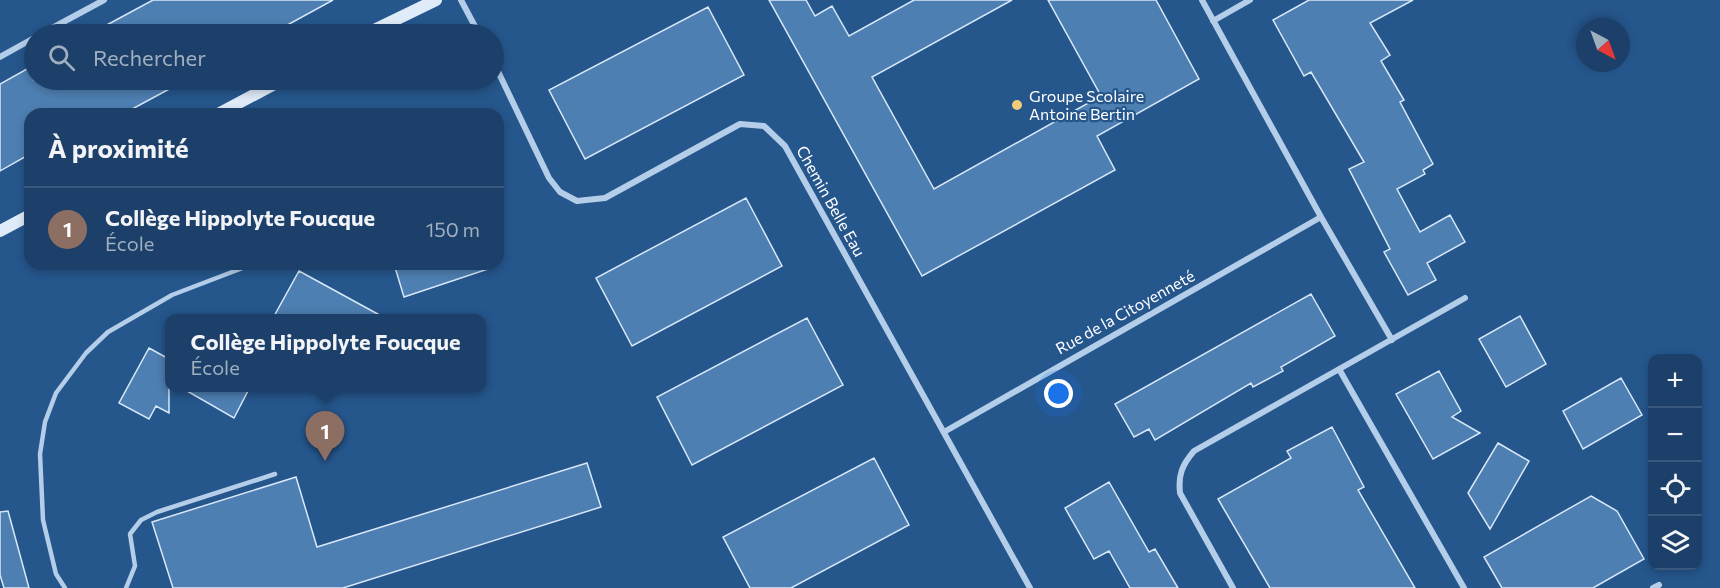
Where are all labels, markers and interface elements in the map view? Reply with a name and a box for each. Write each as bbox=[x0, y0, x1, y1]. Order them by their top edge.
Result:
north arrow bbox=[1576, 18, 1630, 72]
search box bbox=[24, 24, 504, 90]
icon: search bbox=[45, 41, 78, 74]
text: Rechercher bbox=[93, 44, 206, 71]
place label: Groupe Scolaire Antoine Bertin bbox=[1029, 86, 1144, 123]
marker: Groupe Scolaire Antoine Bertin bbox=[1010, 98, 1024, 112]
text: À proximité bbox=[48, 132, 189, 163]
street label: Chemin Belle Eau bbox=[793, 142, 870, 260]
text: Collège Hippolyte Foucque bbox=[105, 204, 375, 231]
text: 1 bbox=[63, 217, 72, 241]
text: 150 m bbox=[426, 217, 480, 241]
text: École bbox=[105, 231, 154, 255]
street label: Rue de la Citoyenneté bbox=[1052, 265, 1198, 358]
popup bbox=[165, 314, 486, 392]
text: Collège Hippolyte Foucque bbox=[190, 328, 461, 355]
map controls bbox=[1648, 354, 1702, 570]
button: + bbox=[1648, 354, 1702, 408]
text: École bbox=[190, 355, 240, 379]
your location bbox=[1044, 379, 1073, 408]
button: − bbox=[1648, 408, 1702, 462]
pin: 1 bbox=[306, 412, 344, 461]
button: locate bbox=[1648, 462, 1702, 516]
button: layers bbox=[1648, 516, 1702, 570]

